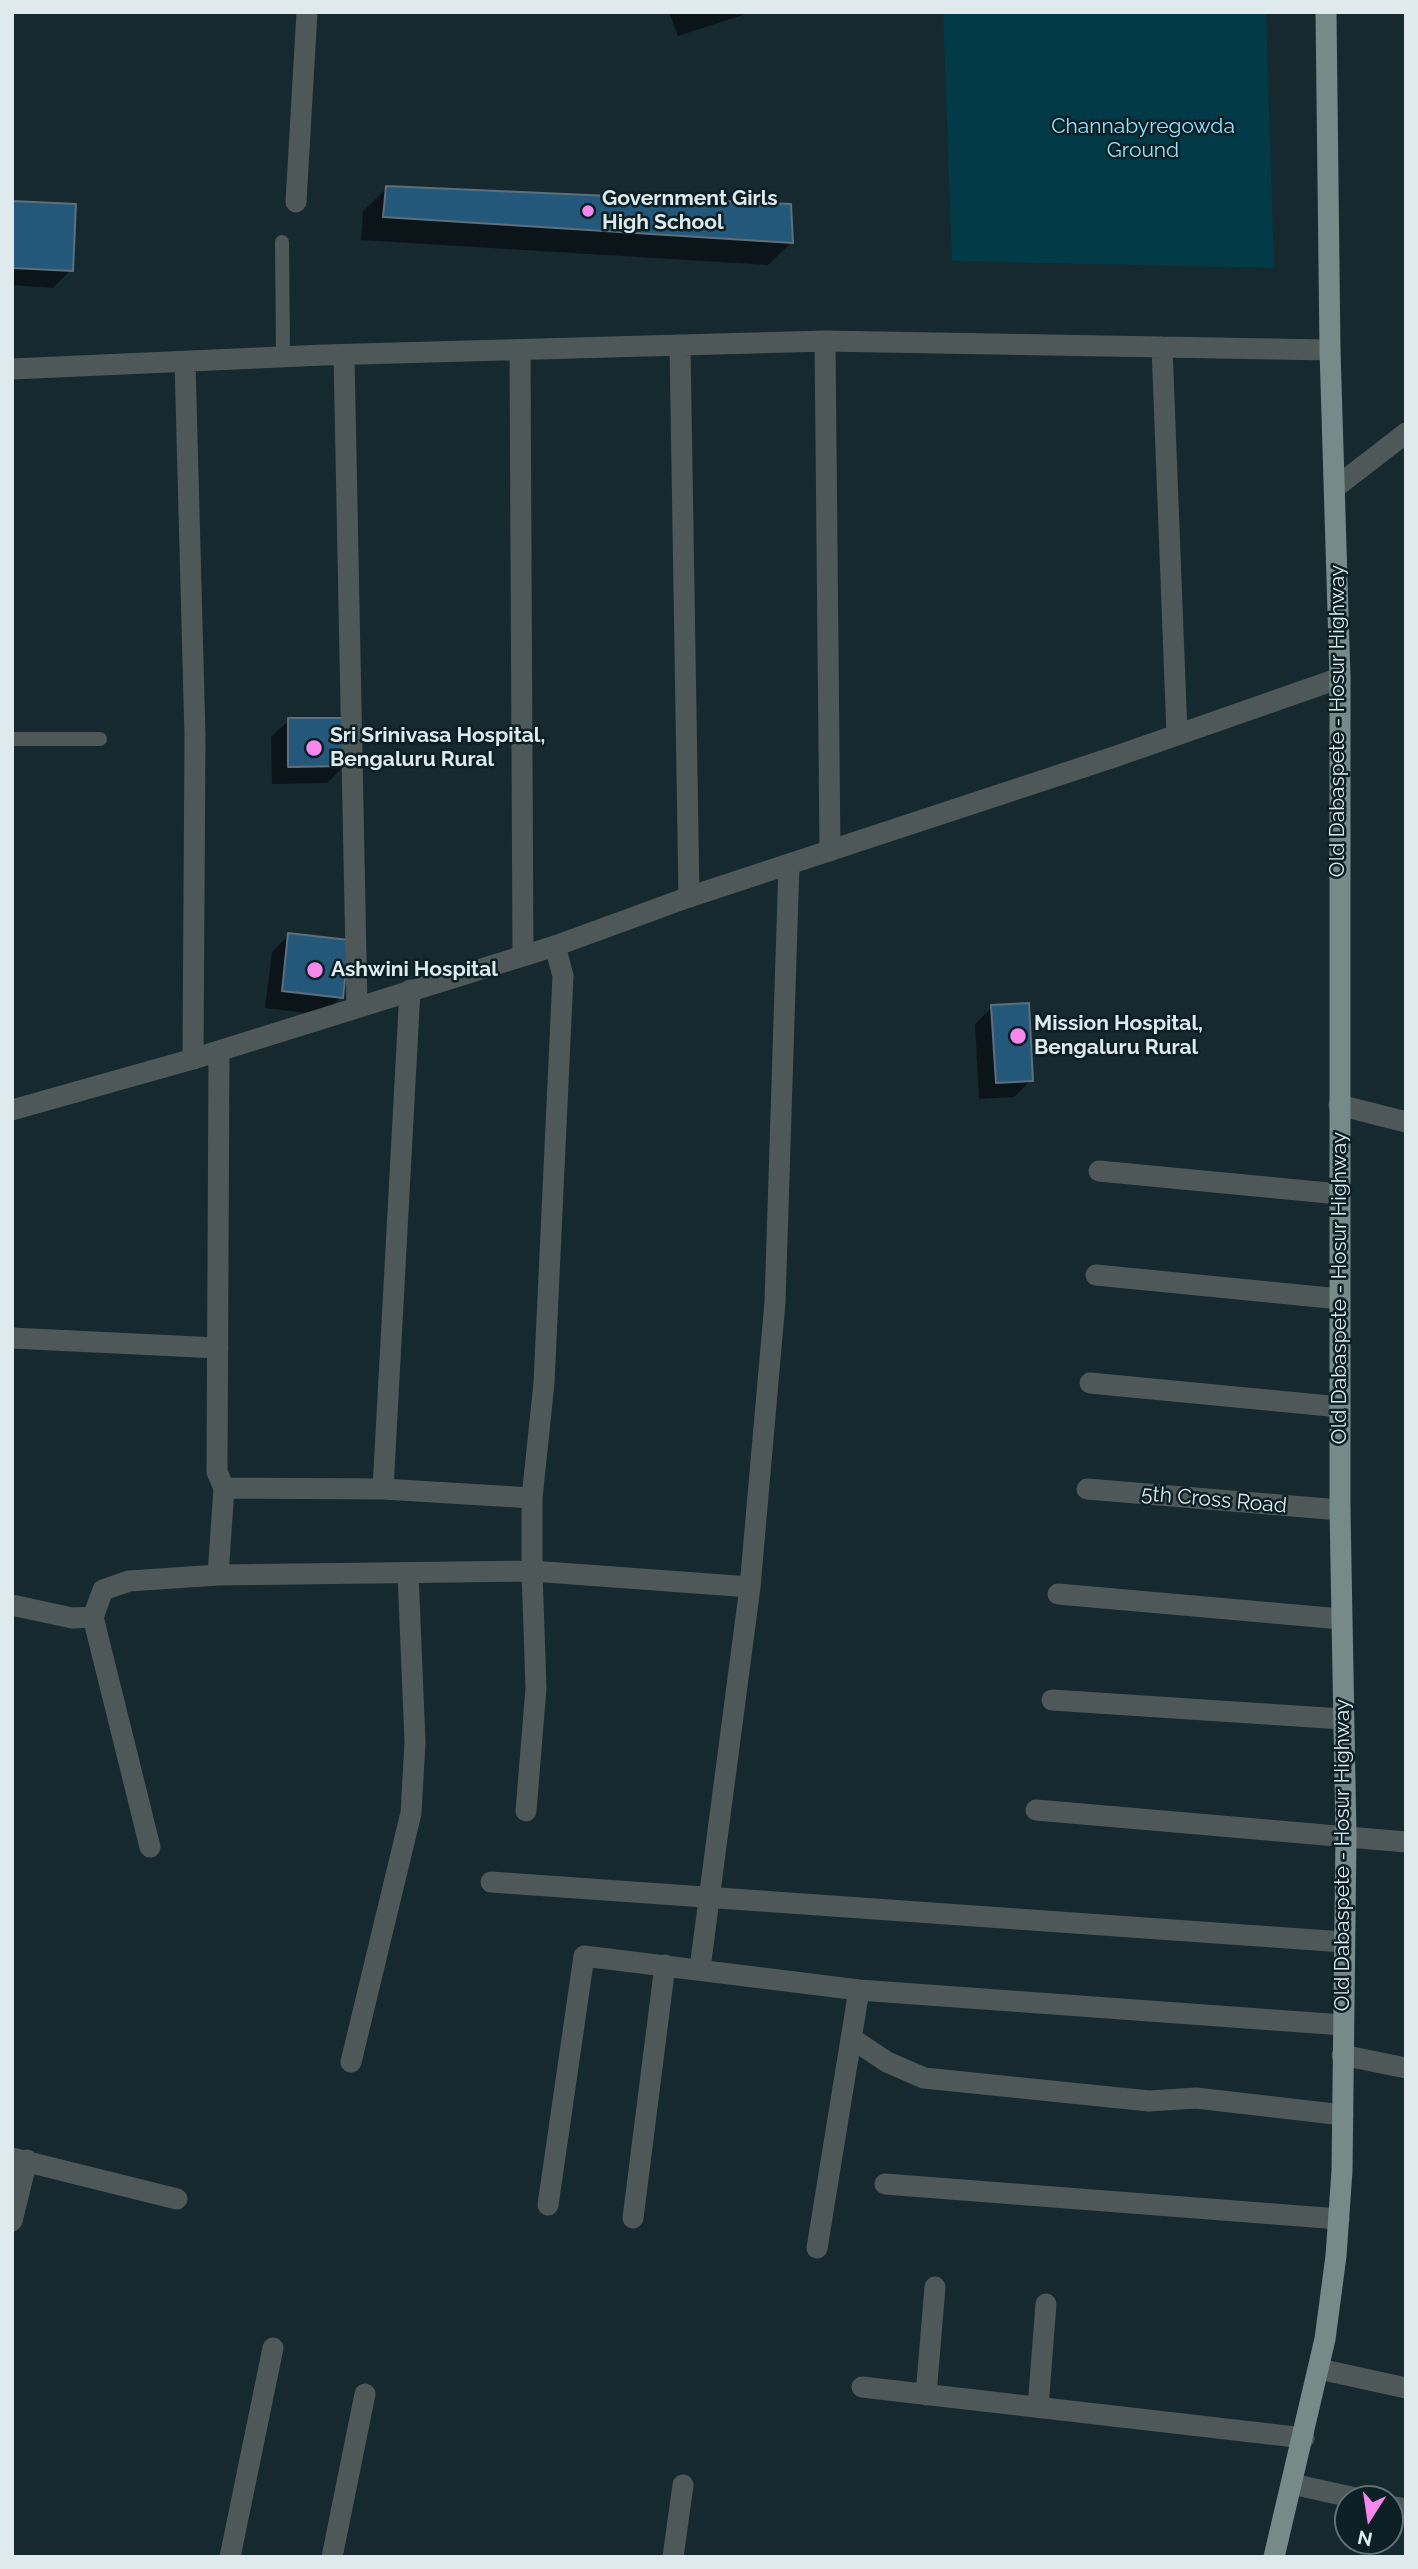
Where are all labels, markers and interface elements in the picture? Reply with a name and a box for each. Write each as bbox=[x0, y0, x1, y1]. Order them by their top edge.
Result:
park label: Channabyregowda Ground bbox=[1051, 114, 1235, 164]
place label: Government Girls High School bbox=[602, 186, 778, 236]
marker: Government Girls High School bbox=[580, 203, 596, 219]
street label: Old Dabaspete - Hosur Highway bbox=[1325, 565, 1351, 877]
place label: Sri Srinivasa Hospital, Bengaluru Rural bbox=[330, 723, 545, 773]
marker: Sri Srinivasa Hospital, Bengaluru Rural bbox=[304, 738, 324, 758]
place label: Ashwini Hospital bbox=[331, 957, 498, 983]
marker: Ashwini Hospital bbox=[305, 960, 325, 980]
place label: Mission Hospital, Bengaluru Rural bbox=[1034, 1011, 1203, 1061]
marker: Mission Hospital, Bengaluru Rural bbox=[1008, 1026, 1028, 1046]
street label: Old Dabaspete - Hosur Highway bbox=[1327, 1132, 1353, 1444]
street label: 5th Cross Road bbox=[1140, 1481, 1288, 1519]
street label: Old Dabaspete - Hosur Highway bbox=[1330, 1699, 1356, 2011]
north arrow bbox=[1334, 2485, 1404, 2555]
text: N bbox=[1356, 2526, 1374, 2551]

